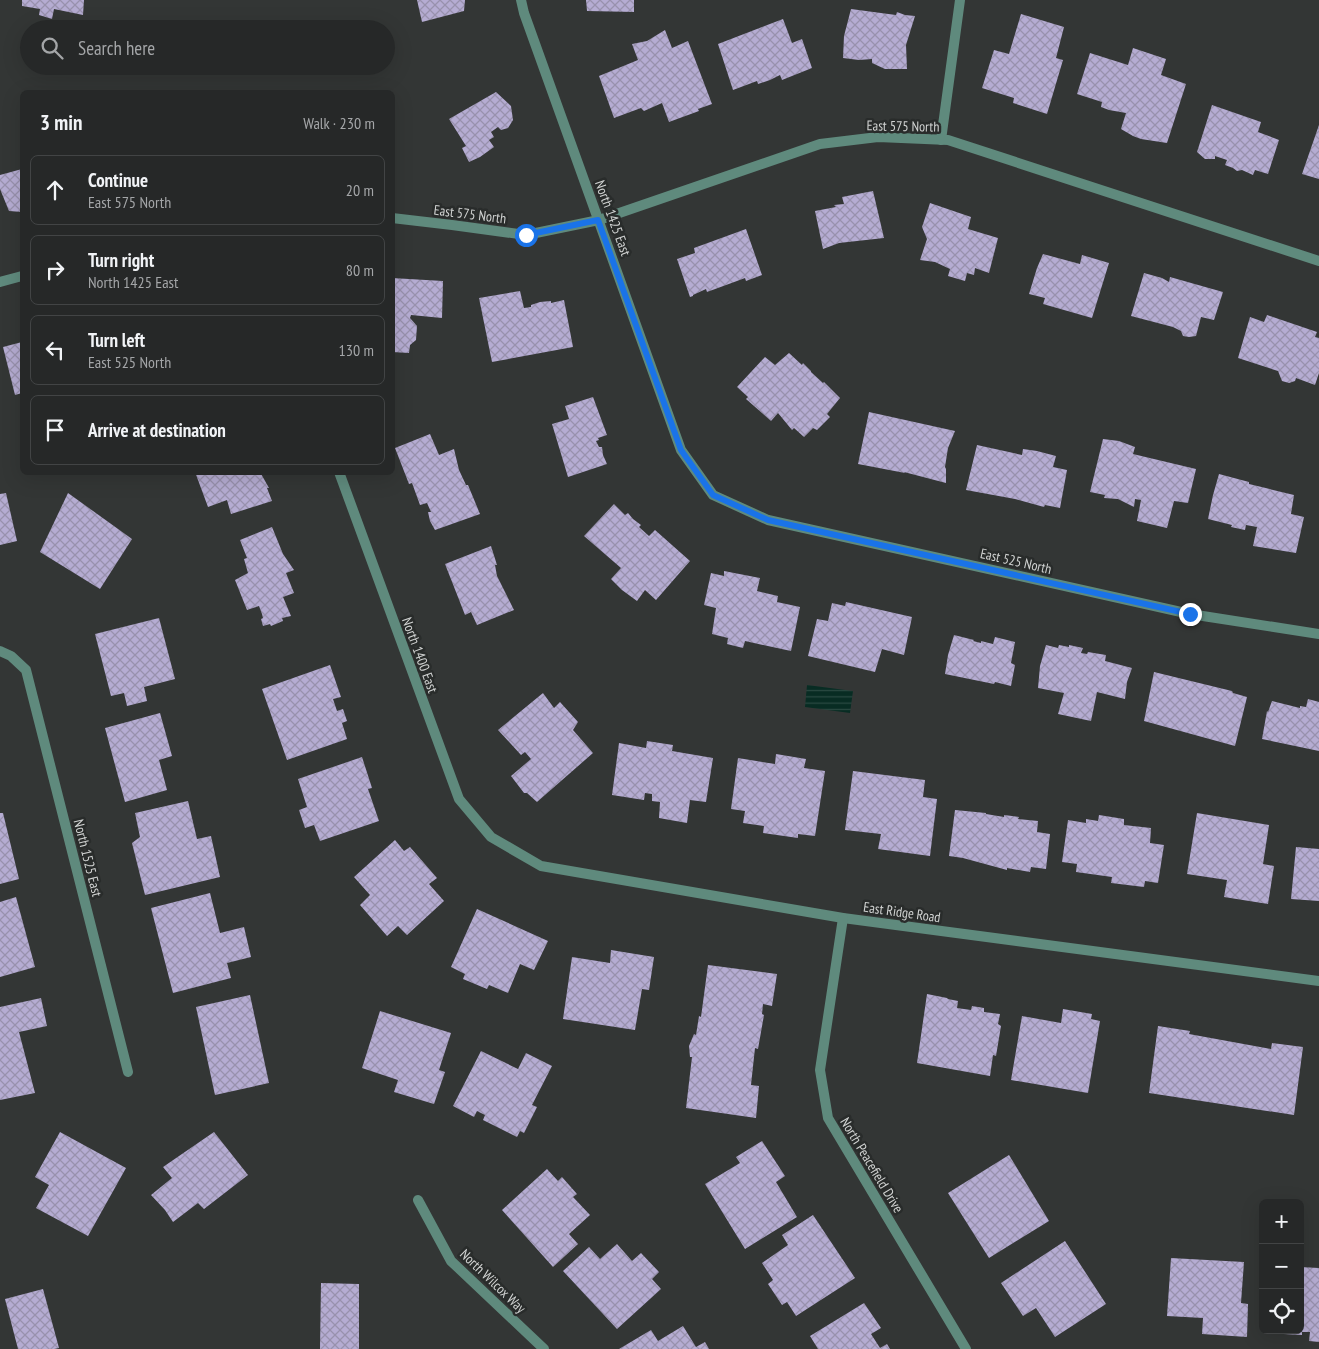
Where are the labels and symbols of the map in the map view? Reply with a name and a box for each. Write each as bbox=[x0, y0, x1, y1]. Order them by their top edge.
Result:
street label: East 575 North bbox=[866, 116, 940, 136]
street label: North 1425 East bbox=[591, 178, 635, 258]
street label: East 575 North bbox=[433, 201, 507, 227]
route start bbox=[515, 224, 538, 247]
street label: East 525 North bbox=[979, 544, 1053, 578]
route end bbox=[1179, 603, 1202, 626]
street label: North 1400 East bbox=[398, 615, 442, 695]
street label: North 1525 East bbox=[70, 817, 106, 899]
street label: East Ridge Road bbox=[862, 898, 942, 926]
street label: North Peacefield Drive bbox=[836, 1114, 908, 1216]
street label: North Wilcox Way bbox=[456, 1245, 530, 1317]

